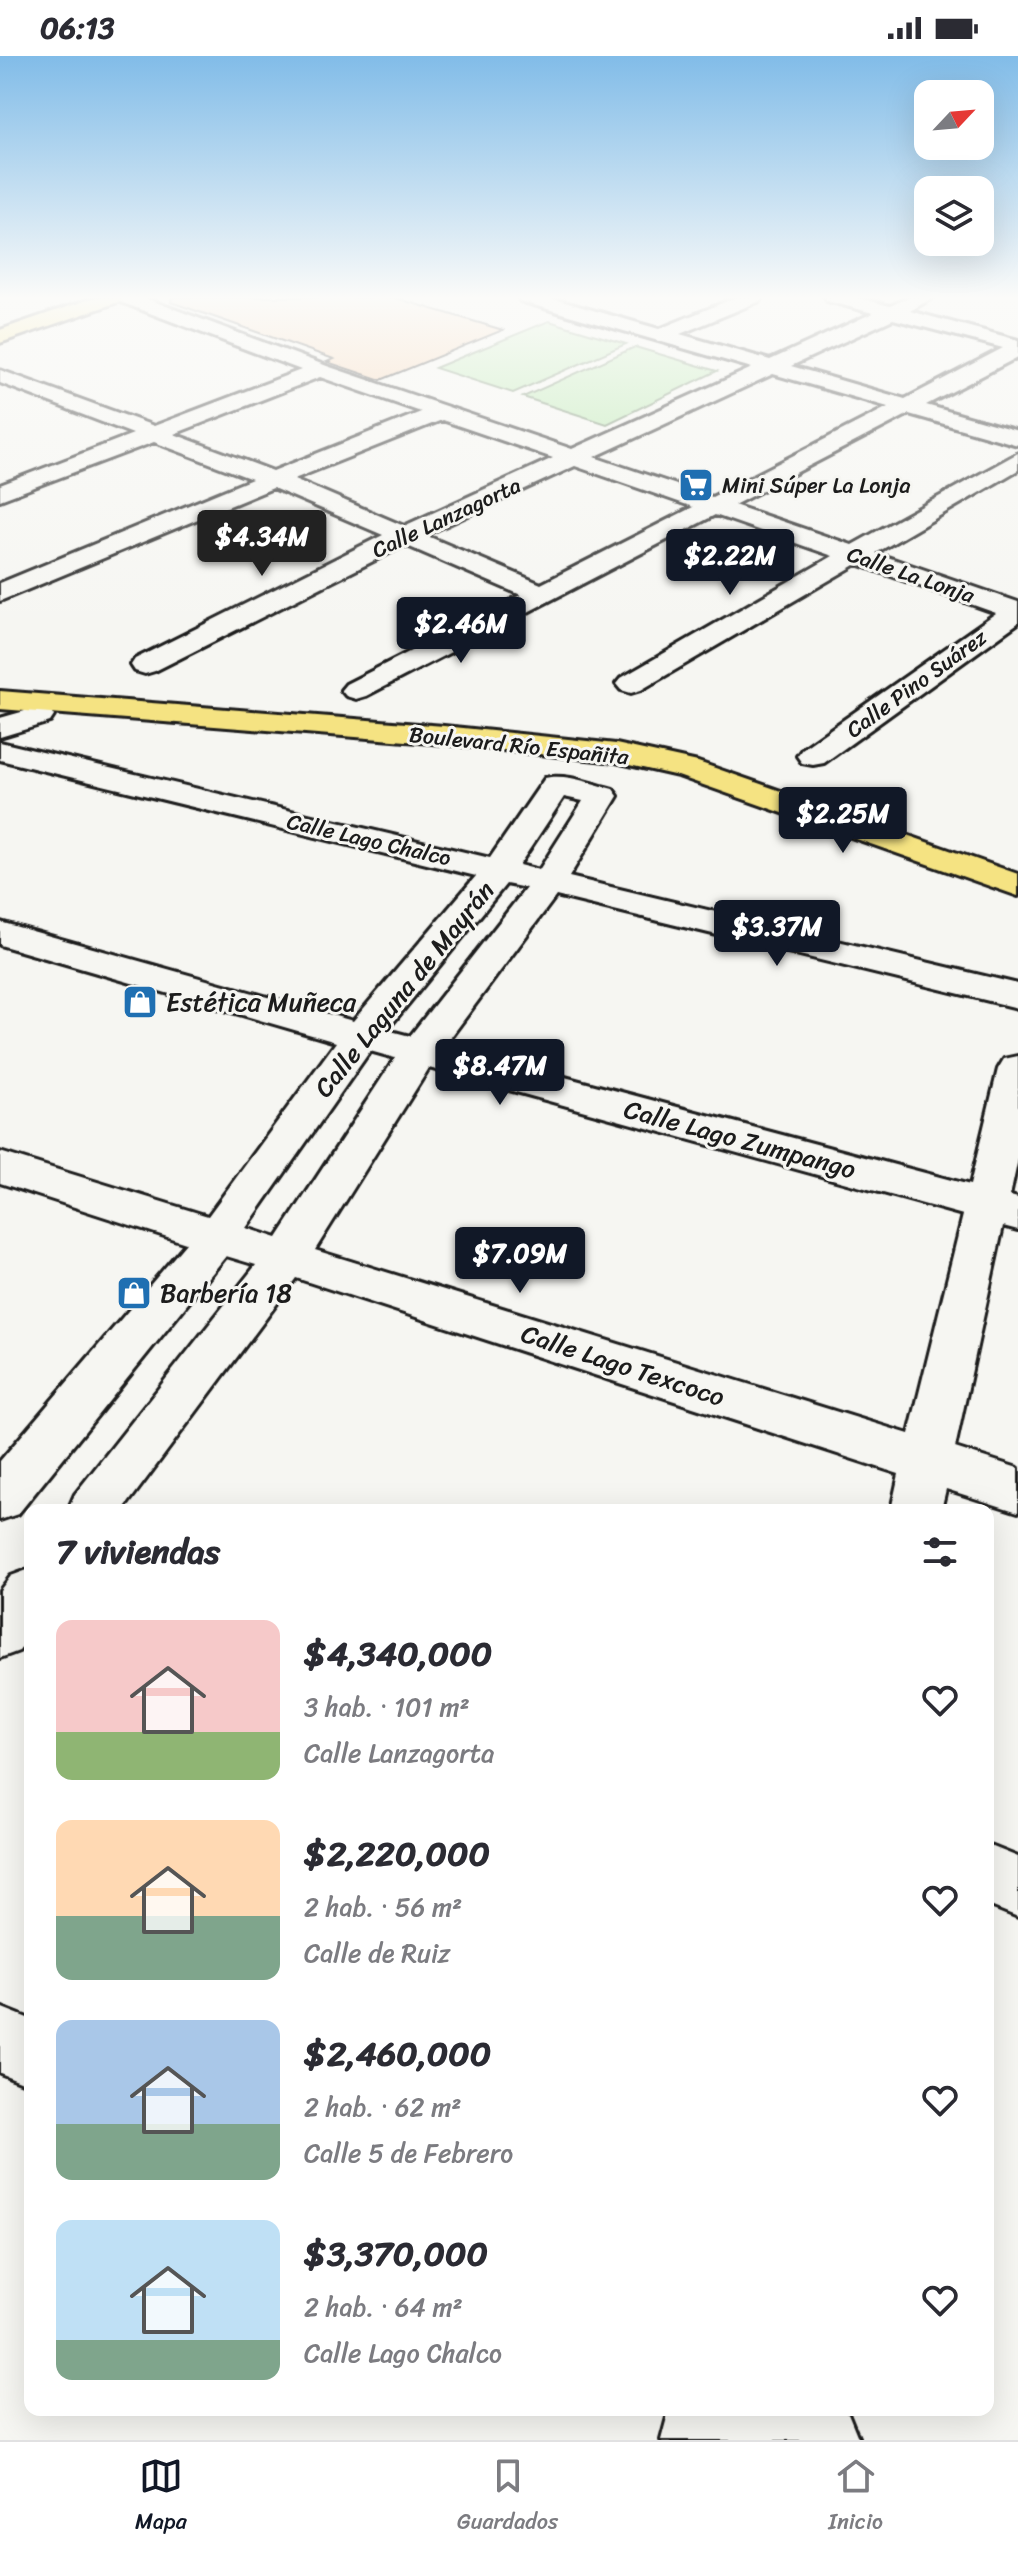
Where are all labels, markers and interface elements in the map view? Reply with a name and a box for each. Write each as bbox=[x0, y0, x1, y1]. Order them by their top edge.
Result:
text: 06:13 bbox=[40, 1, 114, 55]
north arrow bbox=[914, 80, 994, 160]
map controls bbox=[914, 80, 994, 256]
button: layers bbox=[914, 176, 994, 256]
street label: Calle Lanzagorta bbox=[365, 466, 527, 569]
supermarket icon: Mini Súper La Lonja bbox=[677, 466, 715, 504]
place label: Mini Súper La Lonja bbox=[722, 466, 911, 505]
pin: $4.34M bbox=[197, 510, 327, 578]
text: $4.34M bbox=[215, 513, 309, 559]
pin: $2.22M bbox=[665, 529, 795, 597]
text: $2.22M bbox=[684, 532, 776, 578]
street label: Calle La Lonja bbox=[842, 534, 981, 615]
pin: $2.46M bbox=[396, 597, 526, 665]
text: $2.46M bbox=[415, 600, 507, 646]
street label: Calle Pino Suárez bbox=[837, 618, 996, 748]
street label: Boulevard Río Españita bbox=[407, 715, 632, 777]
pin: $2.25M bbox=[778, 787, 908, 855]
text: $2.25M bbox=[797, 790, 889, 836]
street label: Calle Lago Chalco bbox=[283, 802, 455, 877]
street label: Calle Laguna de Mayrán bbox=[302, 870, 506, 1108]
pin: $3.37M bbox=[712, 900, 842, 968]
text: $3.37M bbox=[732, 903, 822, 949]
place label: Estética Muñeca bbox=[166, 979, 357, 1025]
shop icon: Estética Muñeca bbox=[121, 983, 159, 1021]
pin: $8.47M bbox=[435, 1039, 565, 1107]
text: $8.47M bbox=[453, 1042, 547, 1088]
street label: Calle Lago Zumpango bbox=[619, 1086, 861, 1192]
pin: $7.09M bbox=[455, 1227, 585, 1295]
text: $7.09M bbox=[473, 1230, 567, 1276]
place label: Barbería 18 bbox=[160, 1270, 292, 1316]
shop icon: Barbería 18 bbox=[115, 1274, 153, 1312]
street label: Calle Lago Texcoco bbox=[515, 1310, 731, 1420]
text: 7 viviendas bbox=[56, 1522, 220, 1582]
icon: filters bbox=[918, 1530, 962, 1574]
text: $4,340,000 bbox=[304, 1624, 492, 1684]
icon: home bbox=[120, 1652, 216, 1748]
icon: heart bbox=[918, 1678, 962, 1722]
text: 3 hab. · 101 m² bbox=[304, 1684, 470, 1730]
text: Calle Lanzagorta bbox=[304, 1730, 494, 1776]
text: $2,220,000 bbox=[304, 1824, 490, 1884]
icon: home bbox=[120, 1852, 216, 1948]
icon: heart bbox=[918, 1878, 962, 1922]
text: 2 hab. · 56 m² bbox=[304, 1884, 462, 1930]
text: Calle de Ruiz bbox=[304, 1930, 450, 1976]
text: $2,460,000 bbox=[304, 2024, 491, 2084]
icon: home bbox=[120, 2052, 216, 2148]
icon: heart bbox=[918, 2078, 962, 2122]
text: 2 hab. · 62 m² bbox=[304, 2084, 461, 2130]
text: Calle 5 de Febrero bbox=[304, 2130, 513, 2176]
text: $3,370,000 bbox=[304, 2224, 488, 2284]
icon: home bbox=[120, 2252, 216, 2348]
icon: heart bbox=[918, 2278, 962, 2322]
text: 2 hab. · 64 m² bbox=[304, 2284, 463, 2330]
text: Calle Lago Chalco bbox=[304, 2330, 502, 2376]
tab: Mapa bbox=[135, 2454, 187, 2541]
tab: Guardados bbox=[457, 2454, 558, 2541]
tab: Inicio bbox=[828, 2454, 883, 2541]

